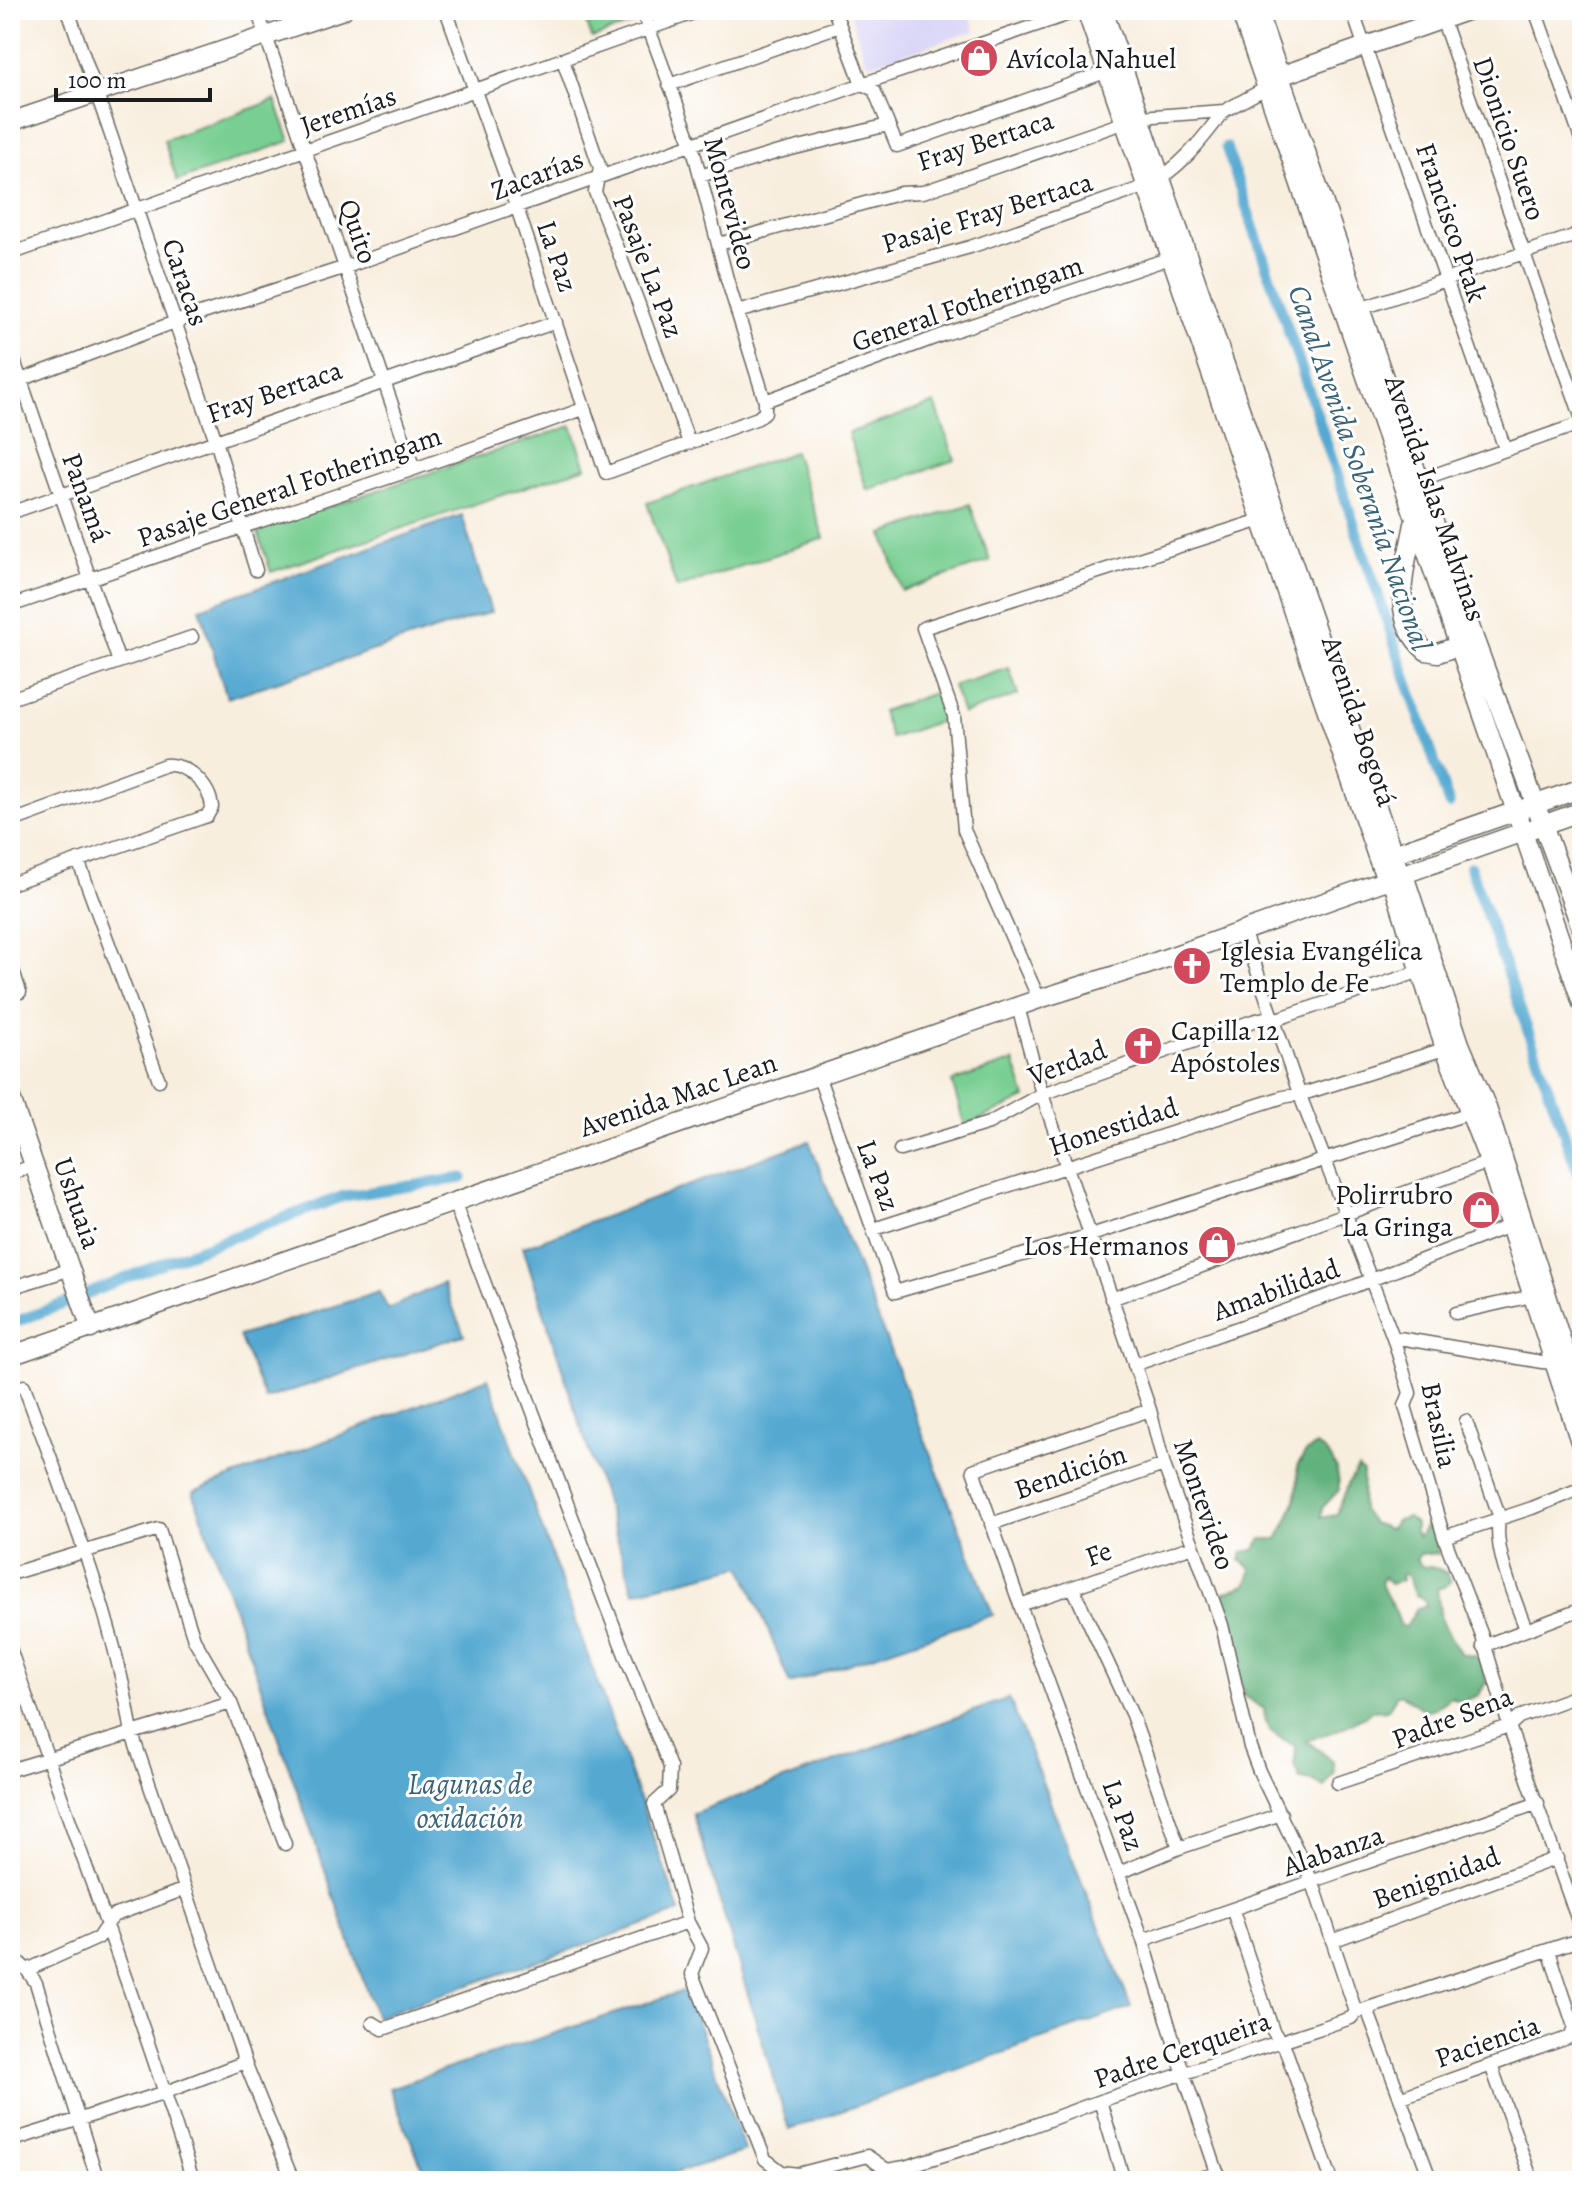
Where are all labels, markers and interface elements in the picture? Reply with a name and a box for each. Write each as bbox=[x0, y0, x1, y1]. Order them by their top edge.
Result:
shop icon: Avícola Nahuel bbox=[958, 37, 1000, 79]
place label: Avícola Nahuel bbox=[1006, 40, 1176, 78]
street label: Dionicio Suero bbox=[1463, 51, 1555, 225]
scale bar bbox=[56, 52, 210, 102]
text: 100 m bbox=[68, 64, 127, 96]
street label: Jeremías bbox=[295, 77, 401, 145]
street label: Fray Bertaca bbox=[912, 101, 1058, 181]
street label: Montevideo bbox=[694, 133, 766, 274]
street label: Francisco Ptak bbox=[1406, 138, 1496, 307]
street label: Zacarías bbox=[485, 140, 589, 210]
street label: Pasaje Fray Bertaca bbox=[877, 163, 1097, 263]
street label: Pasaje La Paz bbox=[603, 189, 693, 344]
street label: Quito bbox=[329, 194, 387, 269]
street label: La Paz bbox=[527, 215, 587, 297]
street label: Caracas bbox=[152, 234, 218, 331]
street label: General Fotheringam bbox=[847, 247, 1088, 361]
water label: Canal Avenida Soberanía Nacional bbox=[1279, 280, 1442, 657]
street label: Fray Bertaca bbox=[201, 351, 347, 433]
street label: Avenida Islas Malvinas bbox=[1375, 369, 1495, 626]
street label: Pasaje General Fotheringam bbox=[132, 417, 447, 557]
street label: Panamá bbox=[52, 447, 120, 547]
street label: Avenida Bogotá bbox=[1312, 630, 1406, 812]
place label: Iglesia Evangélica Templo de Fe bbox=[1220, 932, 1423, 1002]
church icon: Iglesia Evangélica Templo de Fe bbox=[1171, 945, 1213, 987]
place label: Capilla 12 Apóstoles bbox=[1170, 1012, 1281, 1082]
church icon: Capilla 12 Apóstoles bbox=[1122, 1025, 1164, 1067]
street label: Verdad bbox=[1022, 1030, 1113, 1096]
street label: Avenida Mac Lean bbox=[574, 1043, 782, 1147]
street label: Honestidad bbox=[1044, 1088, 1184, 1166]
street label: La Paz bbox=[847, 1134, 909, 1217]
street label: Ushuaia bbox=[44, 1153, 110, 1254]
place label: Polirrubro La Gringa bbox=[1335, 1176, 1453, 1246]
shop icon: Polirrubro La Gringa bbox=[1460, 1189, 1502, 1231]
shop icon: Los Hermanos bbox=[1196, 1224, 1238, 1266]
place label: Los Hermanos bbox=[1023, 1227, 1189, 1265]
street label: Amabilidad bbox=[1207, 1249, 1346, 1331]
street label: Brasilia bbox=[1411, 1379, 1467, 1472]
street label: Montevideo bbox=[1164, 1434, 1244, 1575]
street label: Bendición bbox=[1009, 1435, 1131, 1509]
street label: Fe bbox=[1080, 1532, 1117, 1576]
street label: Padre Sena bbox=[1386, 1677, 1518, 1758]
water label: Lagunas de oxidación bbox=[408, 1764, 533, 1838]
street label: La Paz bbox=[1093, 1774, 1153, 1856]
street label: Alabanza bbox=[1277, 1816, 1389, 1886]
street label: Benignidad bbox=[1368, 1837, 1506, 1918]
street label: Padre Cerqueira bbox=[1089, 2002, 1276, 2098]
street label: Paciencia bbox=[1430, 2006, 1545, 2078]

